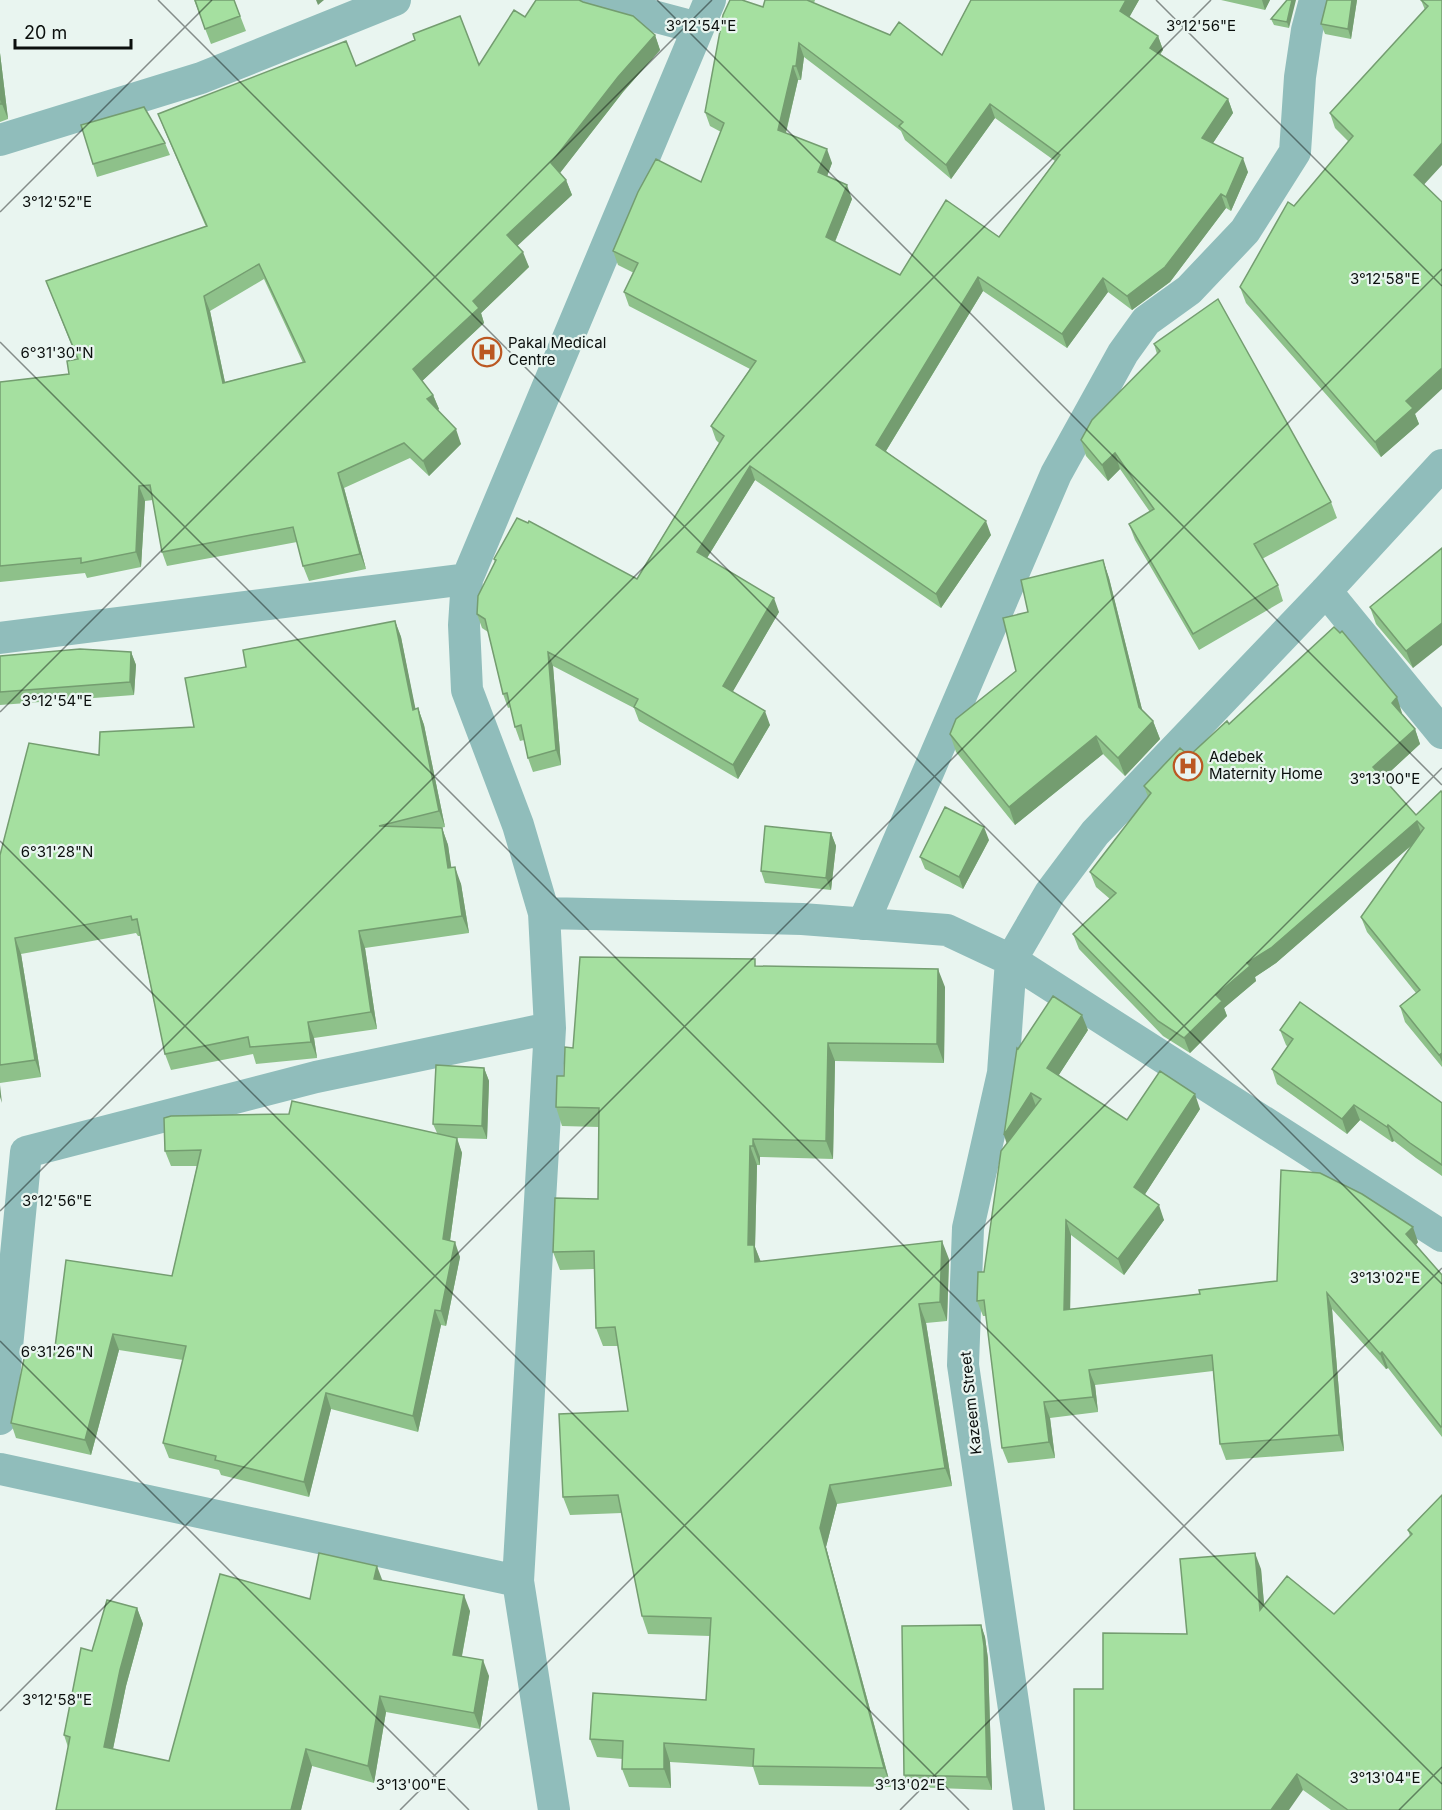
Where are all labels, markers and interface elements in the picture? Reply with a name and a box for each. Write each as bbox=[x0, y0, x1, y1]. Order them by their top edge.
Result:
scale bar bbox=[15, 12, 130, 50]
text: 3°12'54"E bbox=[666, 16, 736, 35]
text: 3°12'56"E bbox=[1166, 16, 1236, 35]
text: 20 m bbox=[24, 22, 67, 43]
text: 3°12'52"E bbox=[22, 192, 92, 211]
text: 3°12'58"E bbox=[1350, 269, 1420, 288]
place label: Pakal Medical Centre bbox=[508, 333, 606, 369]
hospital icon: Pakal Medical Centre bbox=[471, 336, 503, 368]
text: 6°31'30"N bbox=[20, 343, 94, 362]
text: 3°12'54"E bbox=[22, 691, 92, 710]
place label: Adebek Maternity Home bbox=[1209, 747, 1323, 783]
hospital icon: Adebek Maternity Home bbox=[1172, 750, 1204, 782]
text: 3°13'00"E bbox=[1350, 769, 1420, 788]
text: 6°31'28"N bbox=[21, 842, 93, 861]
text: 3°12'56"E bbox=[22, 1191, 92, 1210]
text: 3°13'02"E bbox=[1350, 1268, 1420, 1287]
text: 6°31'26"N bbox=[21, 1342, 93, 1361]
street label: Kazeem Street bbox=[956, 1350, 985, 1456]
text: 3°12'58"E bbox=[22, 1690, 92, 1709]
text: 3°13'04"E bbox=[1350, 1768, 1420, 1787]
text: 3°13'00"E bbox=[376, 1775, 446, 1794]
text: 3°13'02"E bbox=[875, 1775, 945, 1794]

